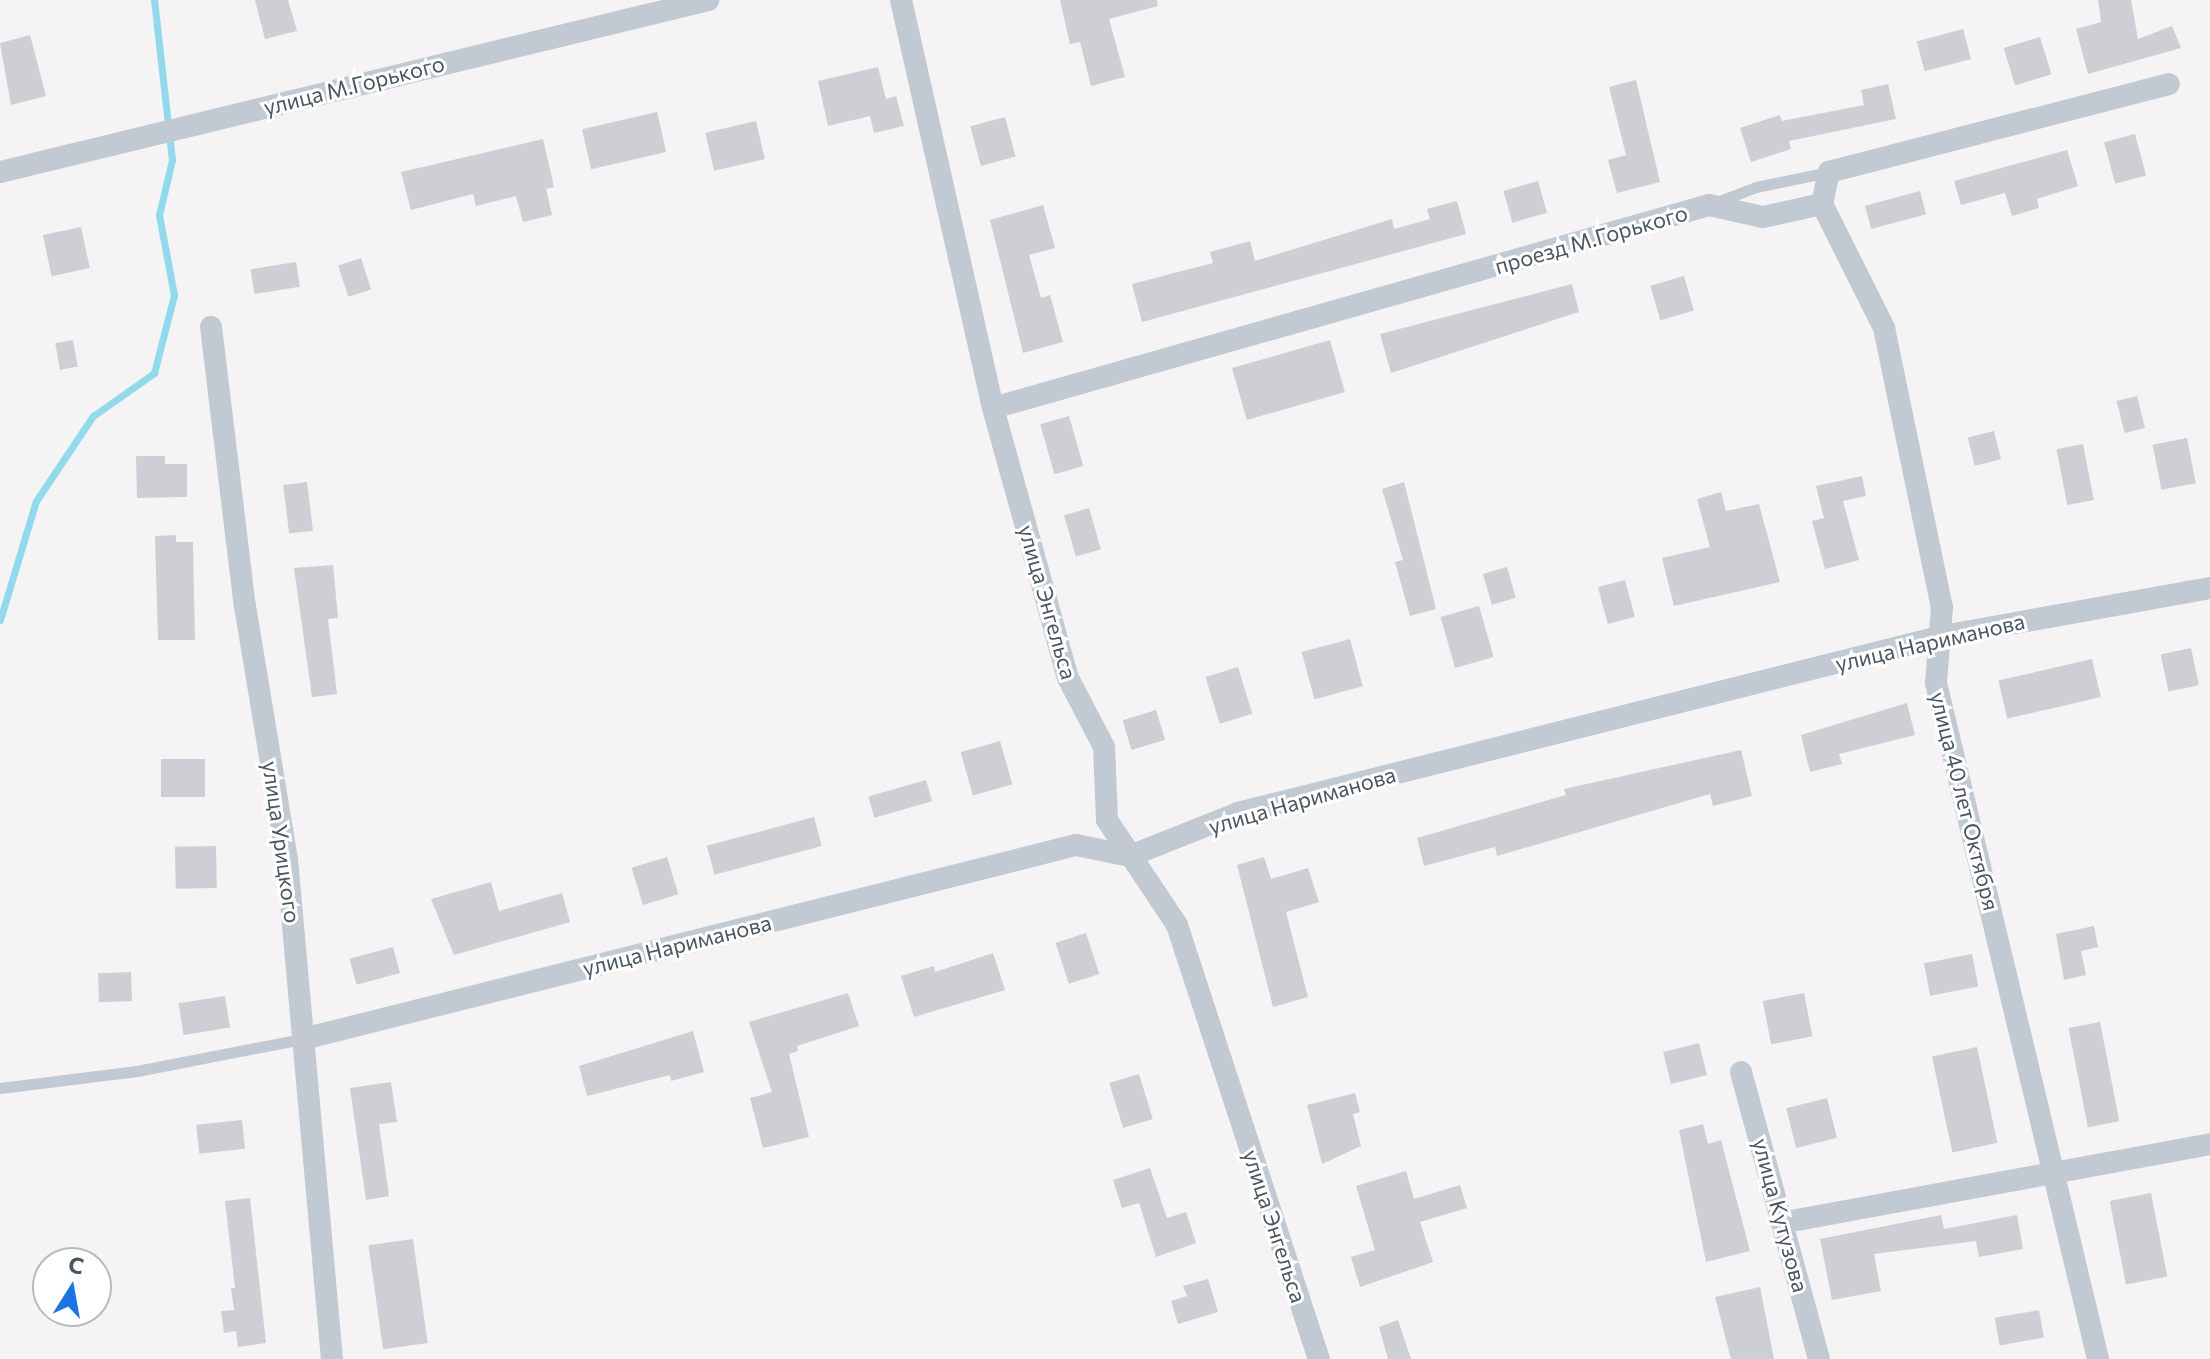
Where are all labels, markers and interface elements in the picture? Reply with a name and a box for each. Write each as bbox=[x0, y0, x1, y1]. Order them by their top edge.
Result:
street label: улица М.Горького bbox=[261, 50, 447, 120]
street label: проезд М.Горького bbox=[1492, 199, 1690, 279]
street label: улица Энгельса bbox=[1013, 522, 1083, 682]
street label: улица Нариманова bbox=[1833, 607, 2027, 677]
street label: улица 40 лет Октября bbox=[1925, 689, 2005, 913]
street label: улица Урицкого bbox=[258, 759, 306, 925]
street label: улица Нариманова bbox=[1205, 761, 1399, 839]
street label: улица Нариманова bbox=[580, 909, 774, 981]
street label: улица Кутузова bbox=[1748, 1135, 1814, 1295]
street label: улица Энгельса bbox=[1238, 1146, 1312, 1306]
north arrow bbox=[32, 1247, 112, 1327]
text: С bbox=[66, 1250, 86, 1280]

